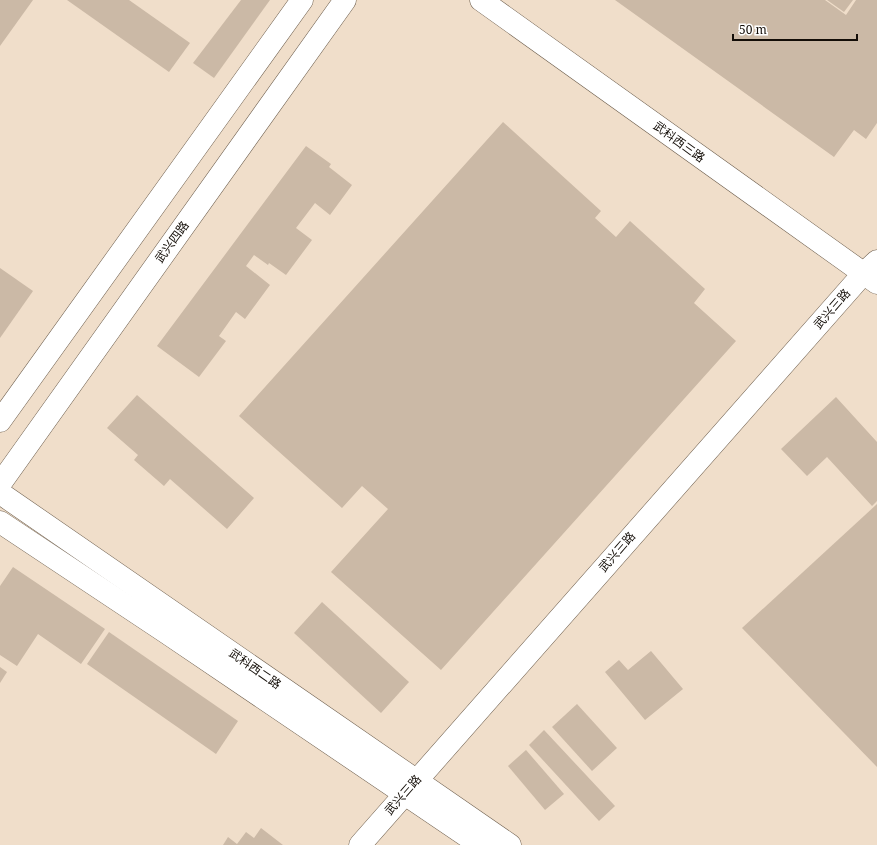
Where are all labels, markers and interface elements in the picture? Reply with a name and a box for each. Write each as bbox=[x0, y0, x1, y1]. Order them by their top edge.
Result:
scale bar bbox=[733, 16, 857, 42]
text: 50 m bbox=[739, 21, 767, 38]
street label: 武科西三路 bbox=[650, 117, 709, 166]
street label: 武兴四路 bbox=[151, 217, 193, 266]
street label: 武兴三路 bbox=[809, 285, 854, 332]
street label: 武兴三路 bbox=[594, 528, 639, 575]
street label: 武科西二路 bbox=[226, 644, 285, 693]
street label: 武兴三路 bbox=[380, 771, 425, 818]

